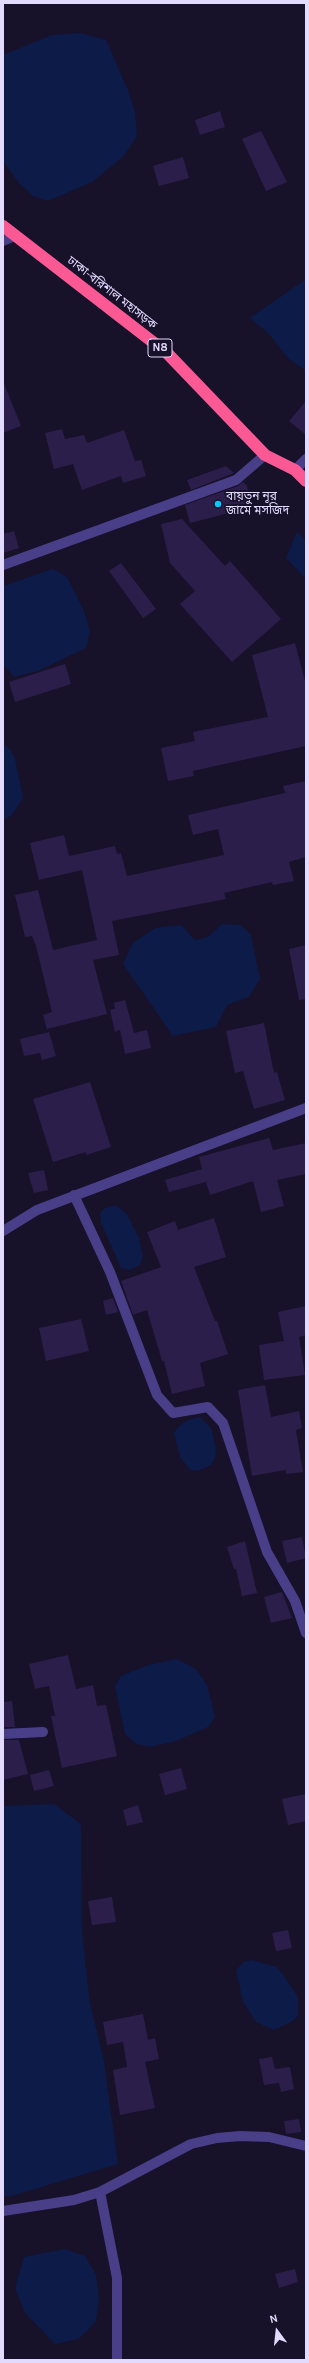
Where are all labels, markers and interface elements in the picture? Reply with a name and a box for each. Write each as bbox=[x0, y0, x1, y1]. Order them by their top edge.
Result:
street label: ঢাকা-বরিশাল মহাসড়ক bbox=[64, 253, 160, 333]
road number: N8 bbox=[148, 339, 172, 357]
place label: বায়তুন নূর জামে মসজিদ bbox=[226, 490, 289, 518]
marker: বায়তুন নূর জামে মসজিদ bbox=[213, 499, 223, 509]
north arrow bbox=[257, 2311, 297, 2351]
text: N bbox=[268, 2312, 279, 2326]

